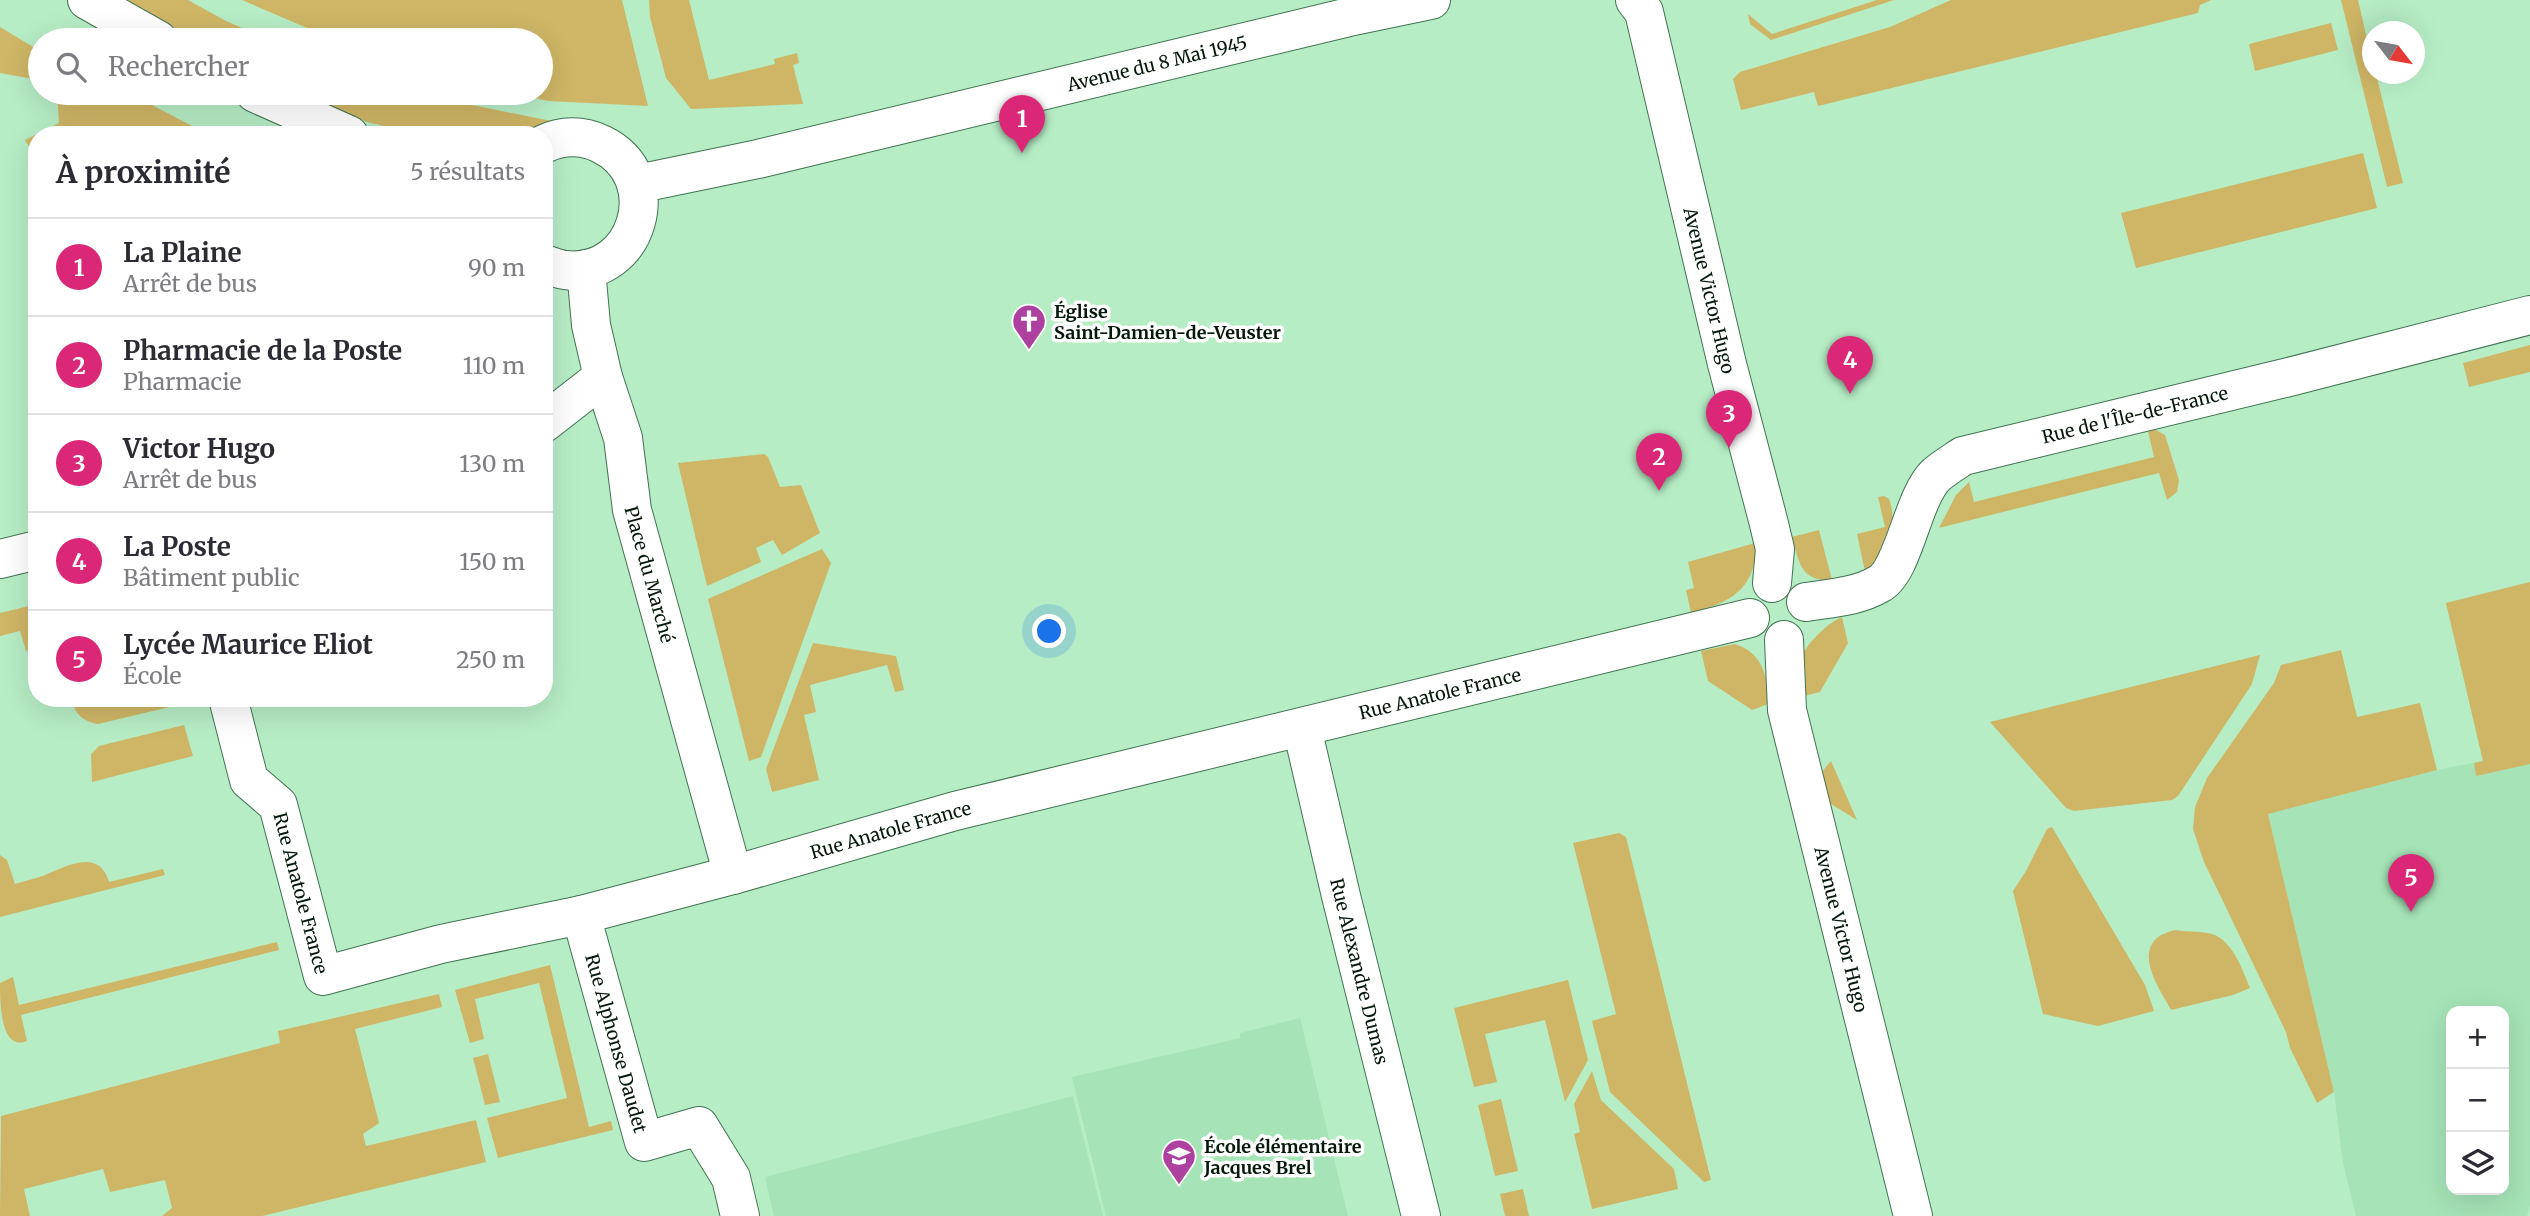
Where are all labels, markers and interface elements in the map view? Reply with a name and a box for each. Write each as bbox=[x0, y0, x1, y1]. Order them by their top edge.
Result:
north arrow bbox=[2362, 21, 2425, 84]
search box bbox=[28, 28, 553, 105]
street label: Avenue du 8 Mai 1945 bbox=[1064, 30, 1249, 96]
icon: search bbox=[52, 48, 90, 86]
text: Rechercher bbox=[108, 50, 250, 83]
pin: 1 bbox=[999, 95, 1045, 153]
text: À proximité bbox=[56, 153, 231, 191]
text: 5 résultats bbox=[410, 157, 525, 186]
street label: Avenue Victor Hugo bbox=[1679, 204, 1740, 376]
text: La Plaine bbox=[123, 236, 241, 269]
text: 1 bbox=[74, 253, 84, 282]
text: 90 m bbox=[468, 253, 525, 282]
text: Arrêt de bus bbox=[123, 269, 257, 298]
place label: Église Saint-Damien-de-Veuster bbox=[1054, 300, 1281, 344]
church icon: Église Saint-Damien-de-Veuster bbox=[1010, 302, 1048, 351]
text: Pharmacie de la Poste bbox=[123, 334, 402, 367]
pin: 4 bbox=[1827, 336, 1873, 394]
text: 2 bbox=[72, 351, 86, 380]
text: 110 m bbox=[463, 351, 525, 380]
text: Pharmacie bbox=[123, 367, 242, 396]
street label: Rue de l'Île-de-France bbox=[2039, 381, 2230, 448]
pin: 3 bbox=[1706, 390, 1752, 448]
text: Victor Hugo bbox=[123, 432, 275, 465]
pin: 2 bbox=[1636, 433, 1682, 491]
text: 3 bbox=[72, 449, 86, 478]
text: 130 m bbox=[459, 449, 525, 478]
text: Arrêt de bus bbox=[123, 465, 257, 494]
street label: Place du Marché bbox=[620, 503, 680, 645]
text: La Poste bbox=[123, 530, 231, 563]
text: 4 bbox=[72, 547, 86, 576]
text: 150 m bbox=[459, 547, 525, 576]
text: Bâtiment public bbox=[123, 563, 300, 592]
your location bbox=[1032, 614, 1066, 648]
text: Lycée Maurice Eliot bbox=[123, 628, 373, 661]
text: 5 bbox=[72, 645, 86, 674]
text: 250 m bbox=[456, 645, 525, 674]
text: École bbox=[123, 661, 182, 690]
street label: Rue Anatole France bbox=[1356, 663, 1523, 724]
street label: Rue Anatole France bbox=[807, 796, 973, 864]
street label: Rue Anatole France bbox=[269, 810, 333, 976]
street label: Avenue Victor Hugo bbox=[1810, 843, 1873, 1015]
pin: 5 bbox=[2388, 854, 2434, 912]
street label: Rue Alexandre Dumas bbox=[1326, 876, 1394, 1067]
street label: Rue Alphonse Daudet bbox=[581, 951, 652, 1135]
map controls bbox=[2446, 1006, 2509, 1195]
button: + bbox=[2446, 1006, 2509, 1069]
button: − bbox=[2446, 1069, 2509, 1132]
button: layers bbox=[2446, 1132, 2509, 1195]
place label: École élémentaire Jacques Brel bbox=[1203, 1135, 1362, 1179]
school or university icon: École élémentaire Jacques Brel bbox=[1160, 1137, 1198, 1186]

